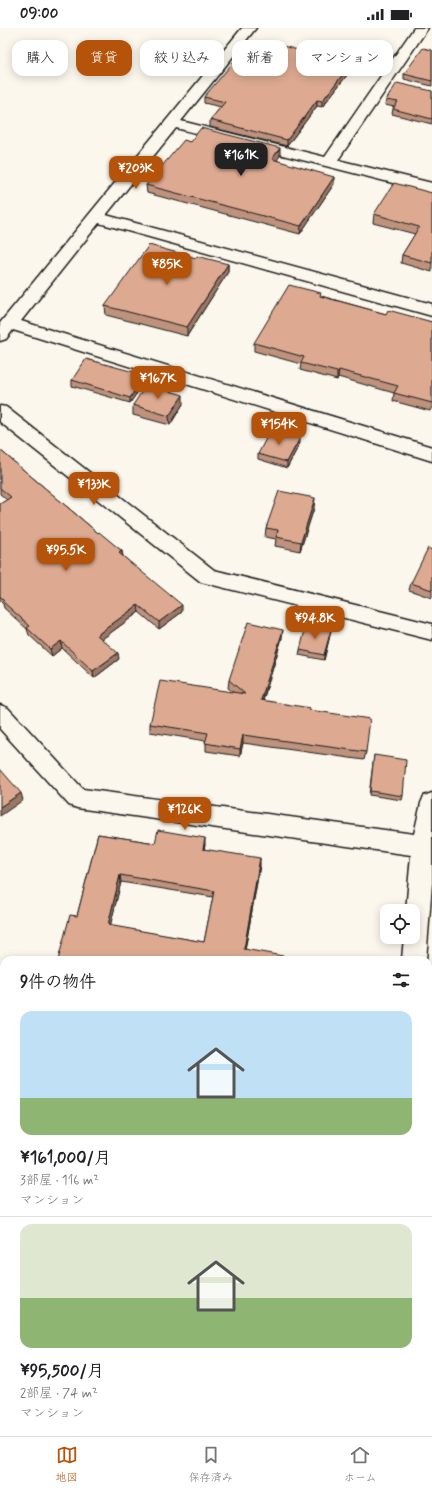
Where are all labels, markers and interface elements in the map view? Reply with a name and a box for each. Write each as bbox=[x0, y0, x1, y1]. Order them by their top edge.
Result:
text: 09:00 bbox=[20, 4, 58, 24]
chip: 購入 bbox=[12, 40, 68, 76]
chip: 賃貸 bbox=[76, 40, 132, 76]
chip: 絞り込み bbox=[140, 40, 224, 76]
chip: 新着 bbox=[232, 40, 288, 76]
chip: マンション bbox=[296, 40, 393, 76]
pin: ¥161K bbox=[213, 143, 269, 177]
text: ¥161K bbox=[224, 147, 258, 164]
pin: ¥203K bbox=[108, 156, 164, 190]
text: ¥203K bbox=[118, 160, 154, 177]
pin: ¥85K bbox=[143, 252, 191, 286]
text: ¥85K bbox=[152, 256, 182, 273]
pin: ¥167K bbox=[130, 366, 186, 400]
text: ¥167K bbox=[140, 370, 176, 387]
pin: ¥154K bbox=[251, 412, 307, 446]
text: ¥154K bbox=[260, 416, 298, 433]
pin: ¥133K bbox=[66, 472, 122, 506]
text: ¥133K bbox=[77, 476, 111, 493]
pin: ¥95.5K bbox=[33, 538, 99, 572]
text: ¥95.5K bbox=[46, 542, 86, 559]
pin: ¥94.8K bbox=[282, 606, 348, 640]
text: ¥94.8K bbox=[295, 610, 335, 627]
pin: ¥126K bbox=[157, 797, 213, 831]
text: ¥126K bbox=[167, 801, 203, 818]
map controls bbox=[380, 904, 420, 944]
button: locate bbox=[380, 904, 420, 944]
icon: filters bbox=[390, 969, 412, 991]
text: 9件の物件 bbox=[20, 971, 96, 993]
icon: home bbox=[180, 1037, 252, 1109]
text: ¥161,000/月 bbox=[20, 1147, 111, 1169]
text: 3部屋 · 116 m² bbox=[20, 1172, 99, 1189]
text: マンション bbox=[20, 1192, 84, 1209]
icon: home bbox=[180, 1250, 252, 1322]
text: ¥95,500/月 bbox=[20, 1360, 104, 1382]
text: 2部屋 · 74 m² bbox=[20, 1385, 98, 1402]
text: マンション bbox=[20, 1405, 84, 1422]
tab: 地図 bbox=[56, 1444, 78, 1485]
tab: 保存済み bbox=[189, 1444, 233, 1485]
tab: ホーム bbox=[344, 1444, 376, 1485]

